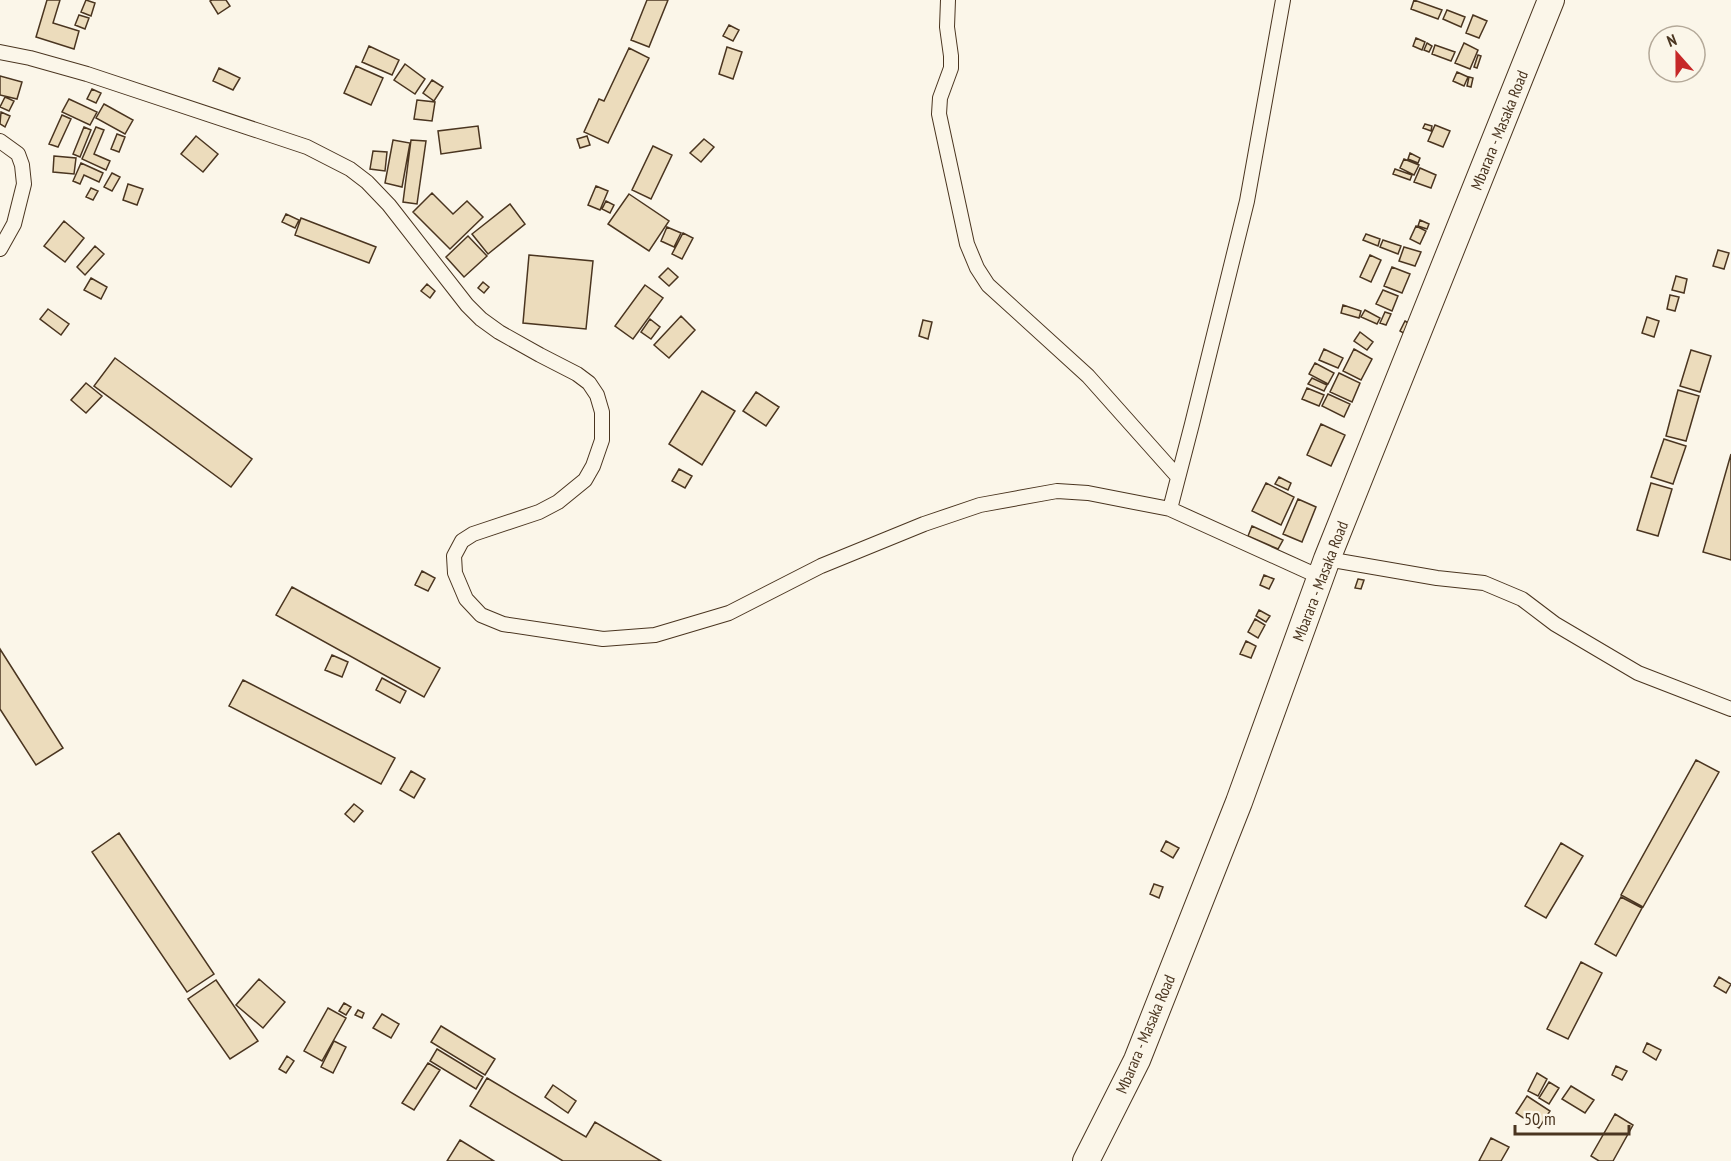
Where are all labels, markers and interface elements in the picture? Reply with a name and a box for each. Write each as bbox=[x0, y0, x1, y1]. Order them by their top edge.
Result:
north arrow bbox=[1647, 24, 1707, 84]
text: N bbox=[1664, 29, 1679, 51]
street label: Mbarara - Masaka Road bbox=[1466, 67, 1532, 193]
street label: Mbarara - Masaka Road bbox=[1288, 518, 1352, 644]
street label: Mbarara - Masaka Road bbox=[1111, 972, 1179, 1096]
scale bar bbox=[1515, 1098, 1629, 1136]
text: 50 m bbox=[1524, 1107, 1556, 1130]

